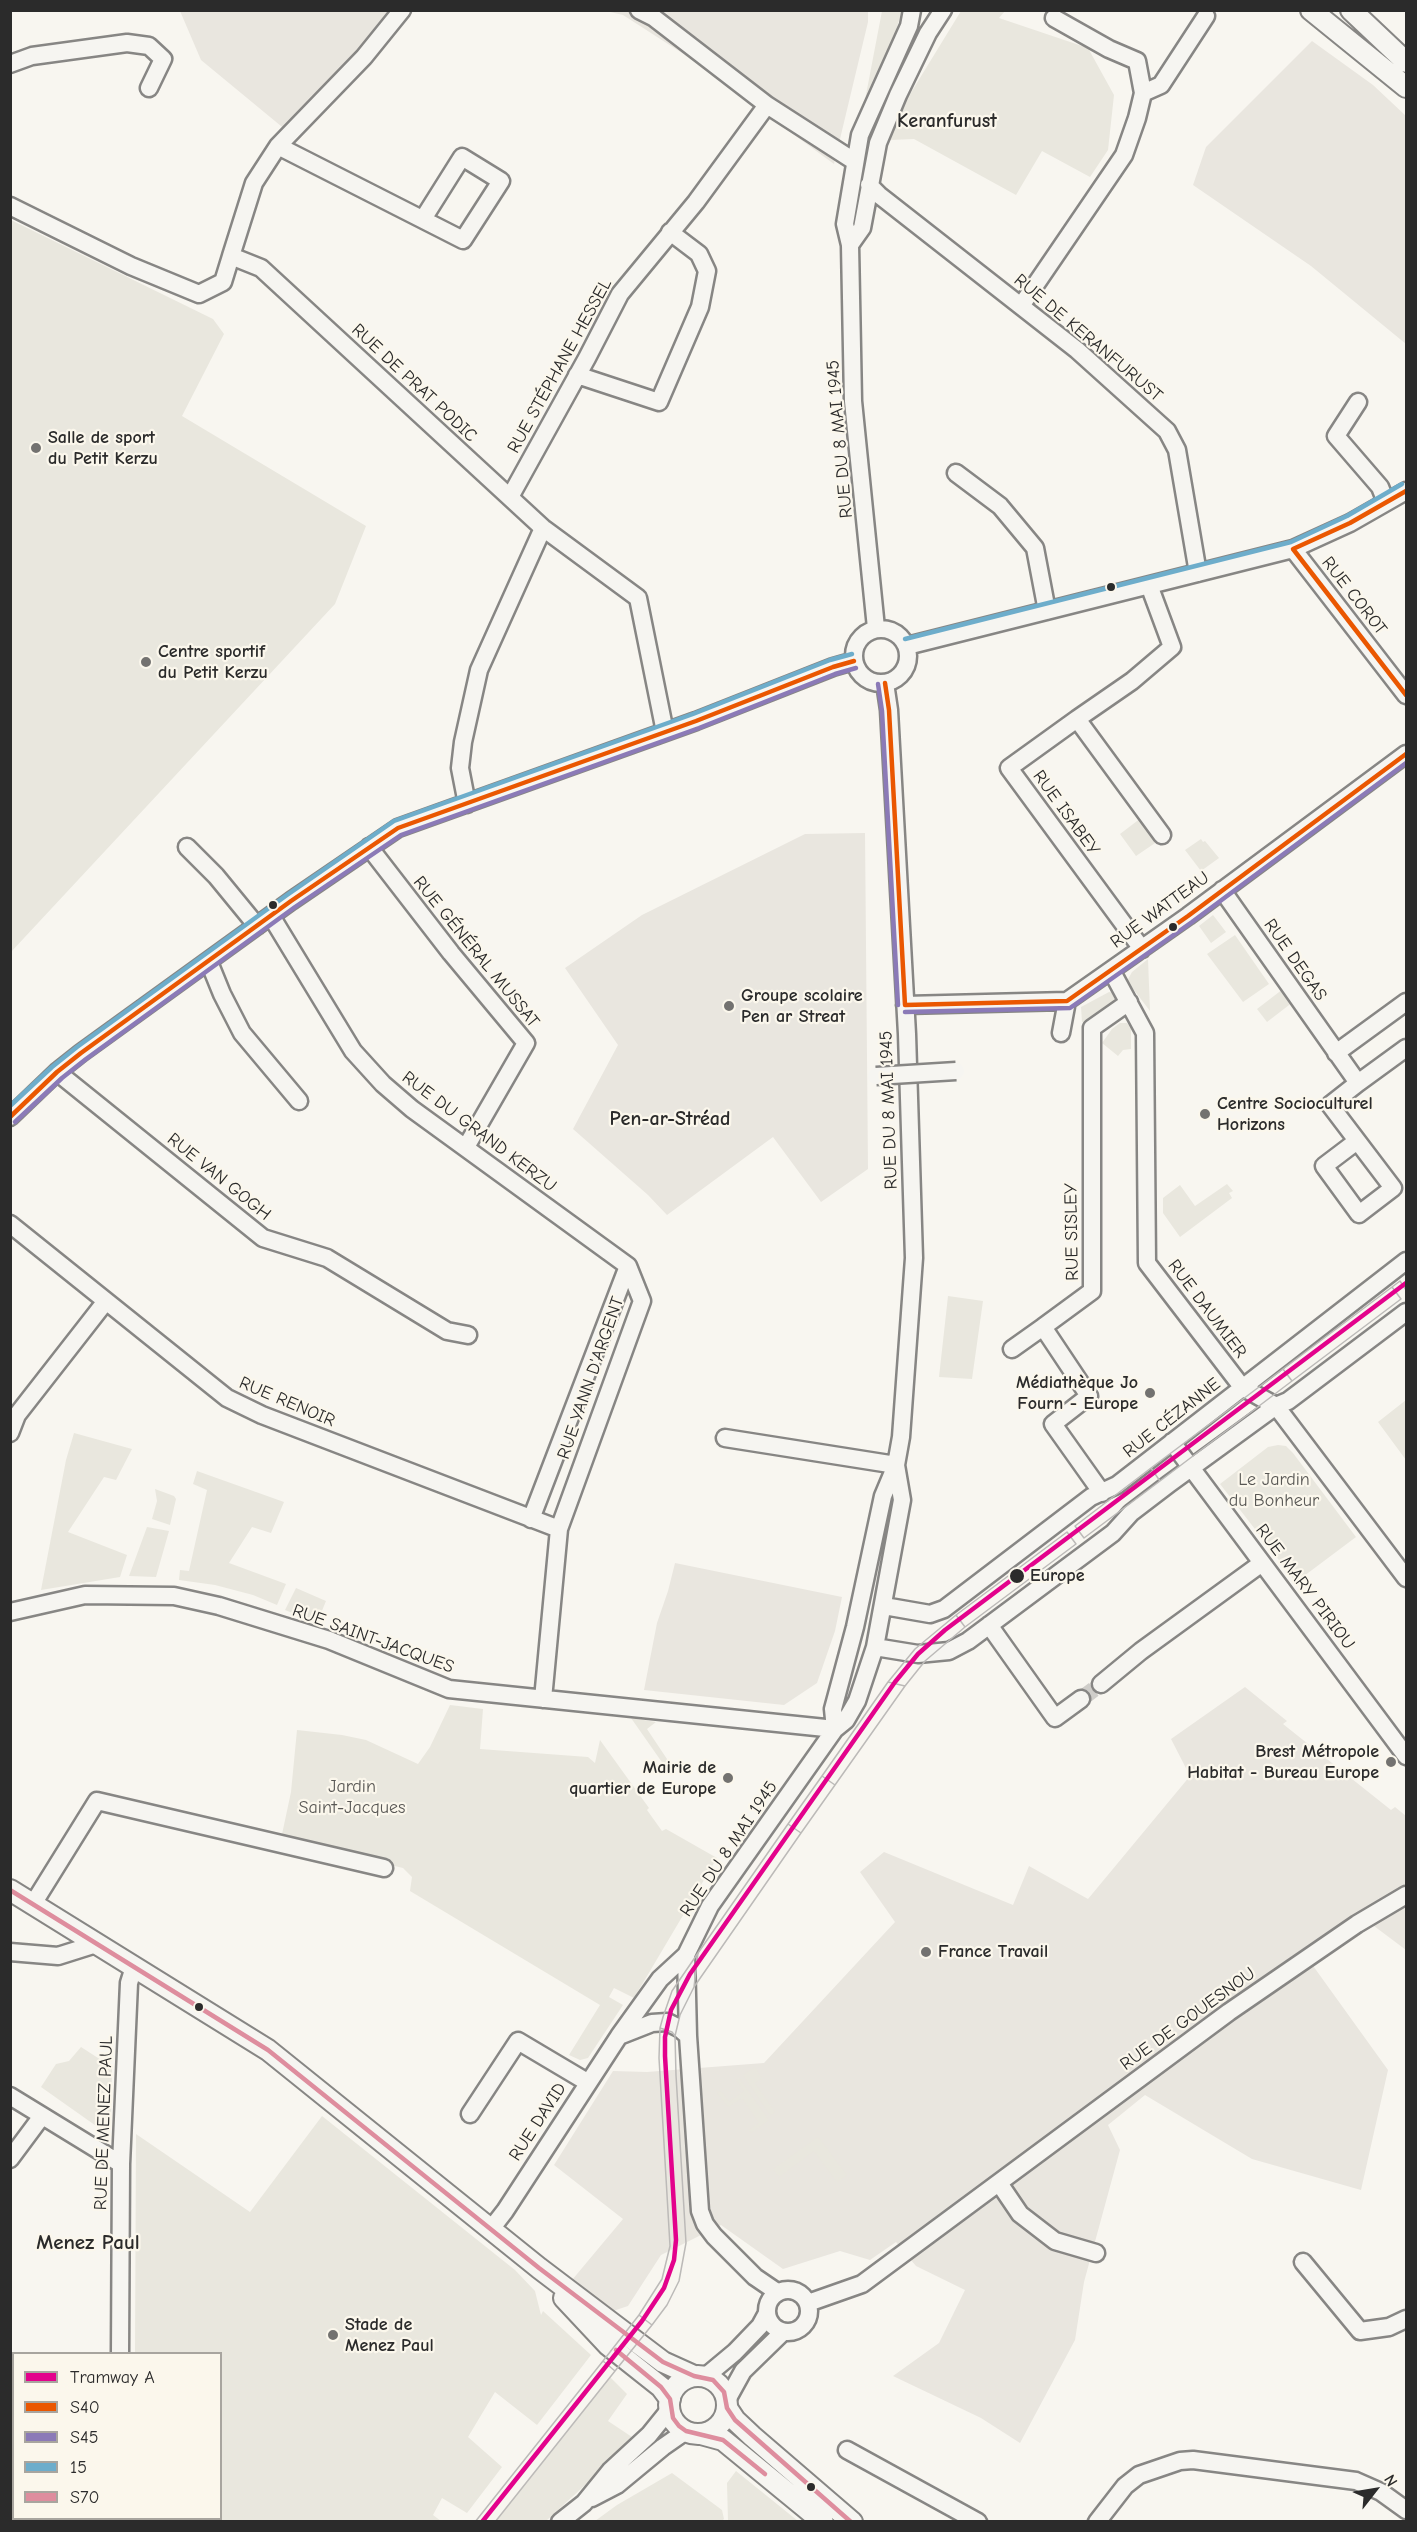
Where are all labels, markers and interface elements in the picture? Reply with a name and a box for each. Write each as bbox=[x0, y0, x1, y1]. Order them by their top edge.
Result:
district label: Keranfurust bbox=[897, 109, 997, 133]
street label: RUE DE KERANFURUST bbox=[1009, 269, 1167, 407]
street label: RUE STÉPHANE HESSEL bbox=[503, 275, 617, 457]
street label: RUE DE PRAT PODIC bbox=[347, 319, 481, 447]
street label: RUE DU 8 MAI 1945 bbox=[822, 359, 858, 519]
place label: Salle de sport du Petit Kerzu bbox=[48, 427, 158, 470]
marker: Salle de sport du Petit Kerzu bbox=[29, 441, 43, 455]
street label: RUE COROT bbox=[1317, 553, 1391, 639]
unlabelled marker bbox=[1105, 581, 1117, 593]
place label: Centre sportif du Petit Kerzu bbox=[158, 641, 268, 684]
marker: Centre sportif du Petit Kerzu bbox=[139, 655, 153, 669]
street label: RUE ISABEY bbox=[1028, 766, 1104, 860]
street label: RUE WATTEAU bbox=[1106, 867, 1214, 953]
street label: RUE GÉNÉRAL MUSSAT bbox=[408, 872, 544, 1032]
unlabelled marker bbox=[267, 899, 279, 911]
street label: RUE DEGAS bbox=[1259, 915, 1331, 1005]
unlabelled marker bbox=[1167, 921, 1179, 933]
place label: Groupe scolaire Pen ar Streat bbox=[741, 985, 863, 1028]
marker: Groupe scolaire Pen ar Streat bbox=[722, 999, 736, 1013]
street label: RUE DU 8 MAI 1945 bbox=[875, 1030, 903, 1190]
street label: RUE DU GRAND KERZU bbox=[398, 1067, 560, 1197]
place label: Centre Socioculturel Horizons bbox=[1217, 1093, 1373, 1136]
district label: Pen-ar-Stréad bbox=[610, 1107, 730, 1131]
marker: Centre Socioculturel Horizons bbox=[1198, 1107, 1212, 1121]
street label: RUE VAN GOGH bbox=[163, 1129, 275, 1225]
street label: RUE SISLEY bbox=[1060, 1183, 1084, 1281]
street label: RUE DAUMIER bbox=[1163, 1255, 1251, 1363]
street label: RUE YANN D'ARGENT bbox=[553, 1294, 629, 1462]
street label: RUE RENOIR bbox=[236, 1372, 338, 1432]
place label: Médiathèque Jo Fourn - Europe bbox=[1016, 1372, 1138, 1414]
street label: RUE CÉZANNE bbox=[1119, 1373, 1225, 1463]
marker: Médiathèque Jo Fourn - Europe bbox=[1143, 1386, 1157, 1400]
park label: Le Jardin du Bonheur bbox=[1229, 1469, 1319, 1512]
street label: RUE MARY PIRIOU bbox=[1251, 1520, 1359, 1654]
place label: Europe bbox=[1030, 1565, 1085, 1587]
marker: Europe bbox=[1008, 1567, 1026, 1585]
street label: RUE SAINT-JACQUES bbox=[289, 1600, 457, 1678]
place label: Brest Métropole Habitat - Bureau Europe bbox=[1187, 1741, 1379, 1784]
marker: Brest Métropole Habitat - Bureau Europe bbox=[1384, 1755, 1398, 1769]
place label: Mairie de quartier de Europe bbox=[569, 1757, 716, 1800]
marker: Mairie de quartier de Europe bbox=[721, 1771, 735, 1785]
park label: Jardin Saint-Jacques bbox=[299, 1776, 405, 1818]
street label: RUE DU 8 MAI 1945 bbox=[676, 1777, 782, 1921]
place label: France Travail bbox=[938, 1941, 1048, 1963]
marker: France Travail bbox=[919, 1945, 933, 1959]
street label: RUE DE GOUESNOU bbox=[1116, 1963, 1260, 2075]
unlabelled marker bbox=[193, 2001, 205, 2013]
street label: RUE DE MENEZ PAUL bbox=[90, 2035, 118, 2211]
street label: RUE DAVID bbox=[505, 2079, 571, 2165]
district label: Menez Paul bbox=[36, 2230, 140, 2256]
place label: Stade de Menez Paul bbox=[345, 2314, 434, 2356]
marker: Stade de Menez Paul bbox=[326, 2328, 340, 2342]
legend bbox=[12, 2352, 222, 2520]
text: Tramway A bbox=[70, 2367, 155, 2388]
text: S40 bbox=[70, 2397, 100, 2418]
text: S45 bbox=[70, 2427, 98, 2448]
text: 15 bbox=[70, 2457, 87, 2478]
north arrow bbox=[1345, 2460, 1405, 2520]
text: N bbox=[1380, 2472, 1401, 2490]
unlabelled marker bbox=[805, 2481, 817, 2493]
text: S70 bbox=[70, 2487, 99, 2508]

